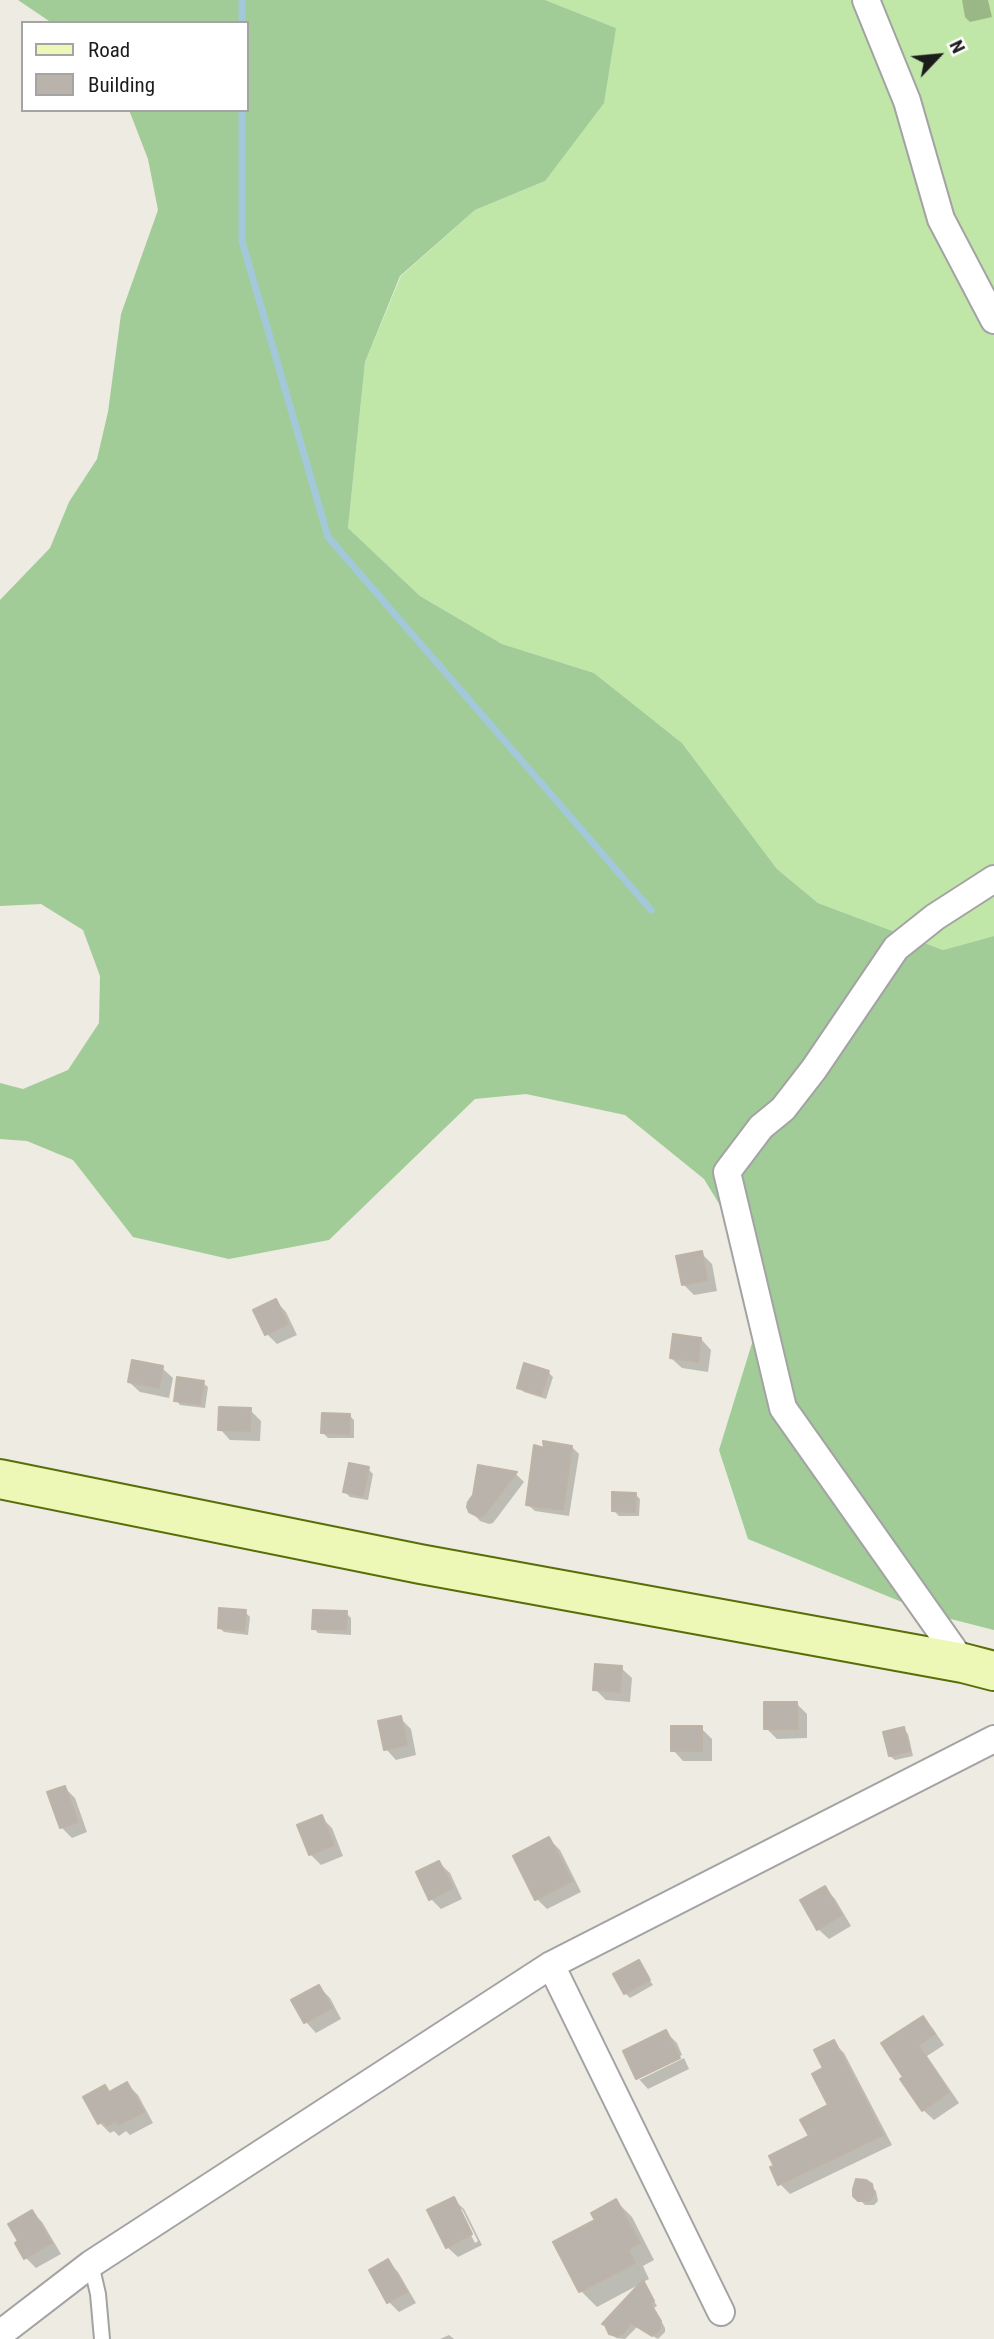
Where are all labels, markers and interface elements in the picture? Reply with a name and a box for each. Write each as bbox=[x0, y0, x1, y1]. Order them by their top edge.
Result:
legend bbox=[21, 21, 248, 112]
north arrow bbox=[903, 21, 973, 91]
text: N bbox=[944, 36, 970, 57]
text: Road bbox=[88, 38, 130, 62]
text: Building bbox=[88, 73, 155, 97]

